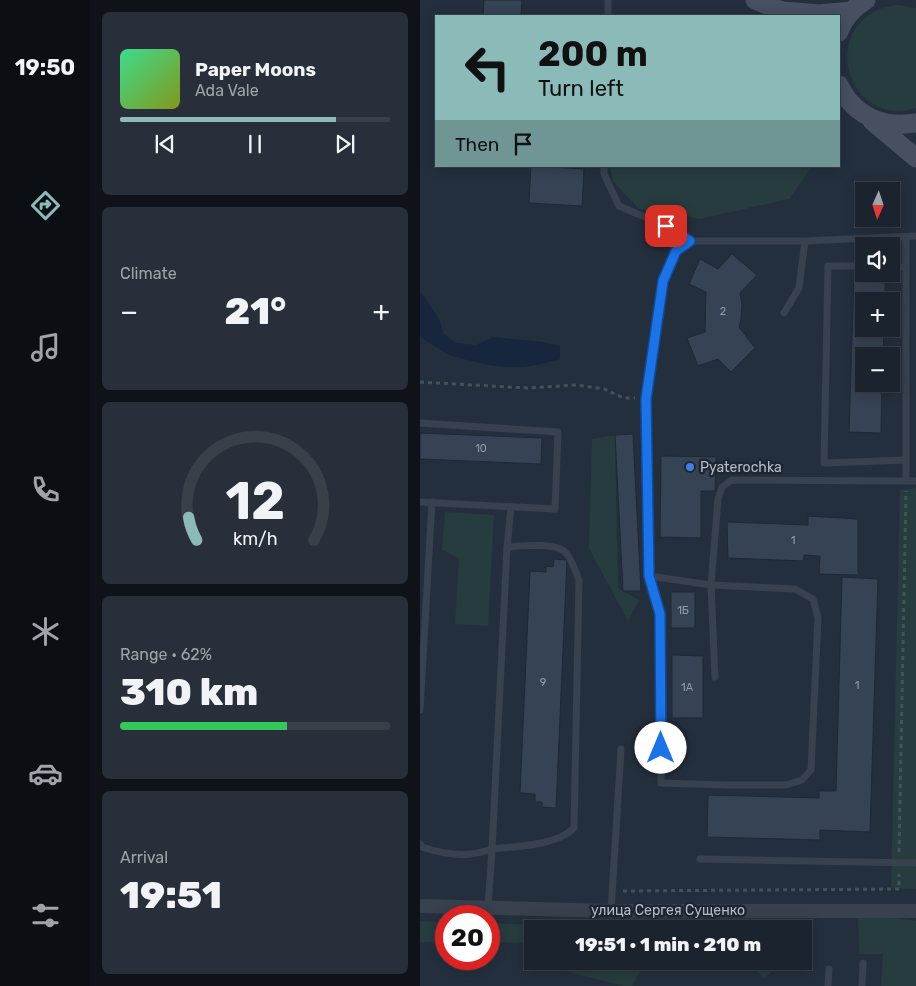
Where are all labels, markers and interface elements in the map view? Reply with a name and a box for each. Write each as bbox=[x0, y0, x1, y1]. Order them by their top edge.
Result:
text: 200 m bbox=[538, 33, 648, 75]
icon: left bbox=[455, 35, 520, 100]
text: 19:50 bbox=[15, 54, 75, 81]
text: Paper Moons bbox=[195, 58, 316, 81]
text: Turn left bbox=[538, 75, 624, 102]
text: Ada Vale bbox=[195, 81, 259, 100]
icon: previous bbox=[151, 130, 179, 158]
icon: pause bbox=[241, 130, 269, 158]
icon: next bbox=[331, 130, 359, 158]
icon: arrive bbox=[509, 130, 537, 158]
text: Then bbox=[455, 133, 499, 156]
north arrow bbox=[855, 182, 900, 228]
map controls bbox=[855, 182, 900, 392]
icon: directions bbox=[28, 188, 63, 223]
pin bbox=[645, 205, 687, 247]
icon: arrive bbox=[652, 212, 680, 240]
button: sound bbox=[855, 237, 900, 282]
text: Climate bbox=[120, 264, 177, 283]
text: 21° bbox=[225, 288, 286, 334]
button: + bbox=[855, 292, 900, 337]
text: − bbox=[120, 295, 138, 328]
text: + bbox=[373, 295, 390, 328]
house number: 2 bbox=[720, 305, 726, 318]
icon: music bbox=[28, 330, 63, 365]
button: − bbox=[855, 347, 900, 392]
house number: 10 bbox=[475, 442, 487, 455]
place label: Pyaterochka bbox=[700, 459, 782, 476]
marker: Pyaterochka bbox=[684, 461, 696, 473]
text: 12 bbox=[225, 470, 285, 532]
icon: phone bbox=[28, 472, 63, 507]
text: km/h bbox=[233, 528, 277, 549]
house number: 1 bbox=[791, 534, 795, 547]
house number: 1Б bbox=[677, 604, 689, 617]
icon: climate bbox=[28, 614, 63, 649]
text: Range · 62% bbox=[120, 645, 212, 664]
text: 310 km bbox=[120, 669, 258, 715]
house number: 9 bbox=[540, 676, 546, 689]
house number: 1 bbox=[855, 679, 859, 692]
house number: 1А bbox=[681, 681, 694, 694]
position arrow bbox=[634, 721, 686, 773]
icon: car bbox=[28, 756, 63, 791]
text: Arrival bbox=[120, 848, 168, 867]
text: 19:51 bbox=[120, 872, 222, 918]
icon: filters bbox=[28, 898, 63, 933]
street label: улица Сергея Сущенко bbox=[591, 902, 745, 919]
speed limit sign: 20 bbox=[435, 905, 500, 970]
text: 19:51 · 1 min · 210 m bbox=[575, 933, 761, 956]

